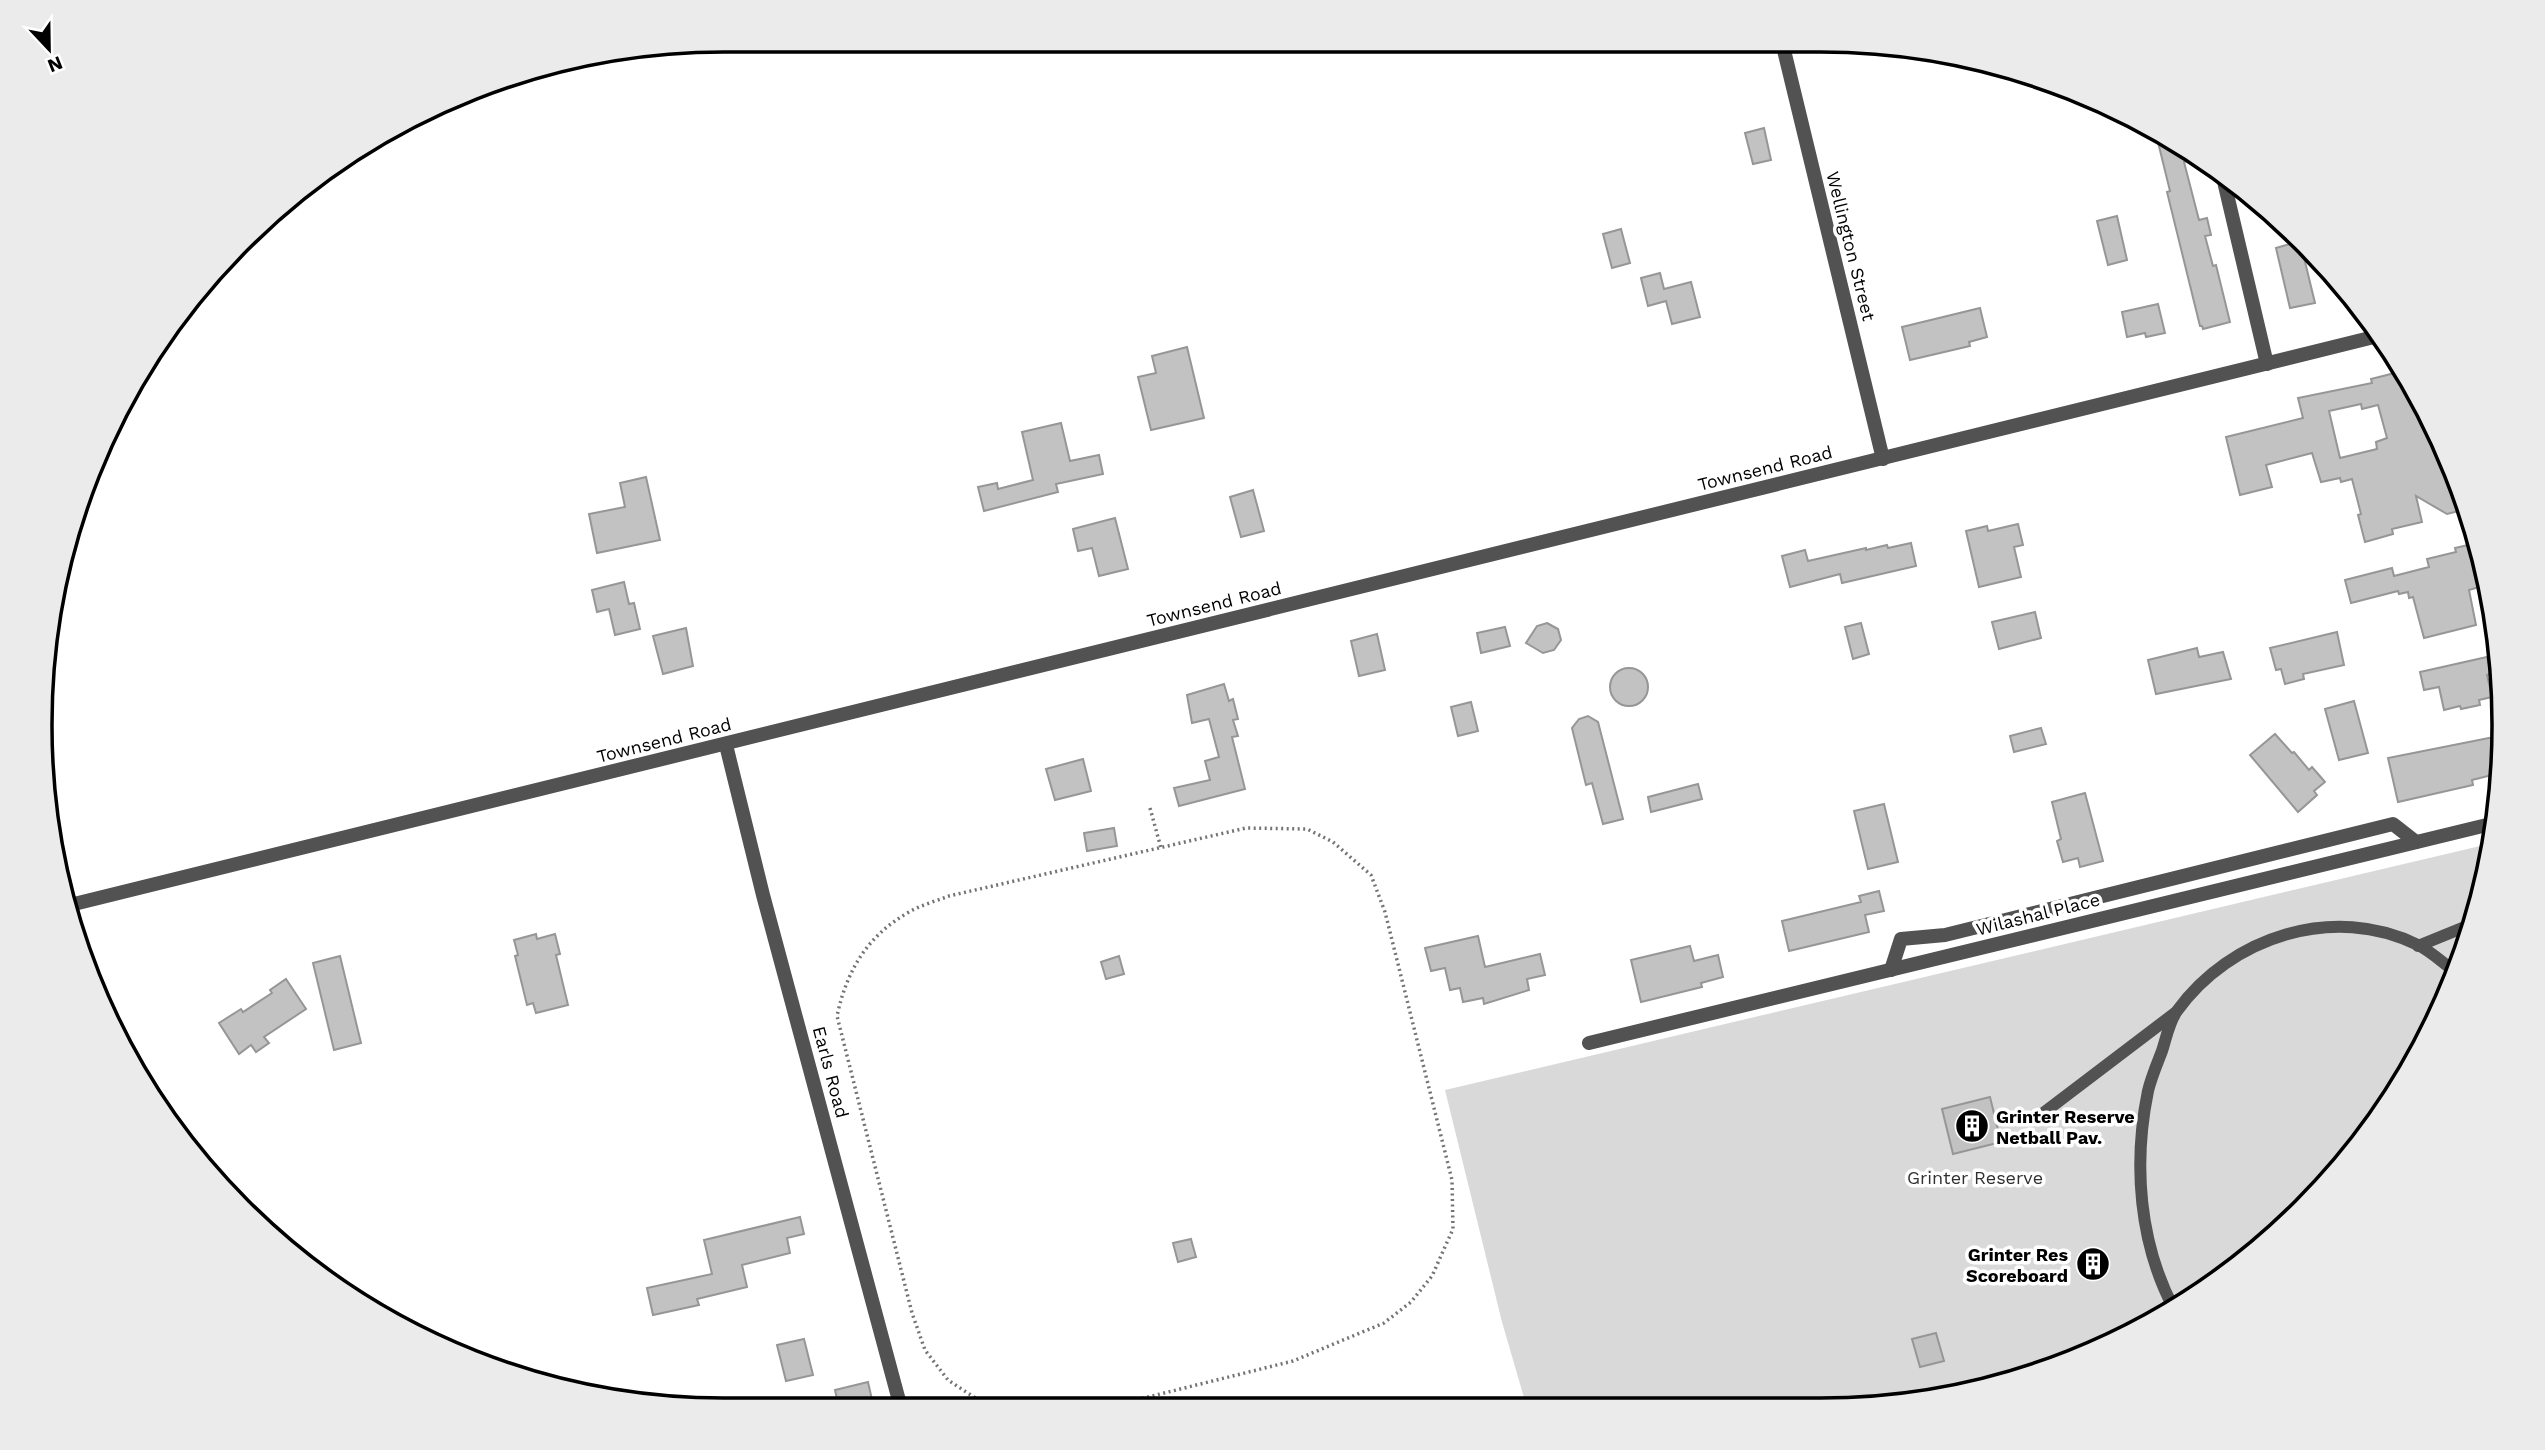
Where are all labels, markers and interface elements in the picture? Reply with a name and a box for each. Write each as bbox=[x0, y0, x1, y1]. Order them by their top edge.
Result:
north arrow bbox=[14, 14, 84, 84]
text: N bbox=[44, 51, 66, 78]
street label: Wellington Street bbox=[1822, 169, 1880, 323]
street label: Townsend Road bbox=[1696, 441, 1834, 495]
street label: Townsend Road bbox=[1145, 577, 1283, 631]
street label: Townsend Road bbox=[595, 713, 733, 767]
street label: Wilashal Place bbox=[1974, 888, 2102, 940]
street label: Earls Road bbox=[809, 1024, 853, 1120]
place label: Grinter Reserve Netball Pav. bbox=[1996, 1106, 2135, 1148]
building icon: Grinter Reserve Netball Pav. bbox=[1953, 1107, 1991, 1145]
park label: Grinter Reserve bbox=[1907, 1167, 2043, 1188]
place label: Grinter Res Scoreboard bbox=[1966, 1244, 2068, 1286]
building icon: Grinter Res Scoreboard bbox=[2074, 1245, 2112, 1283]

